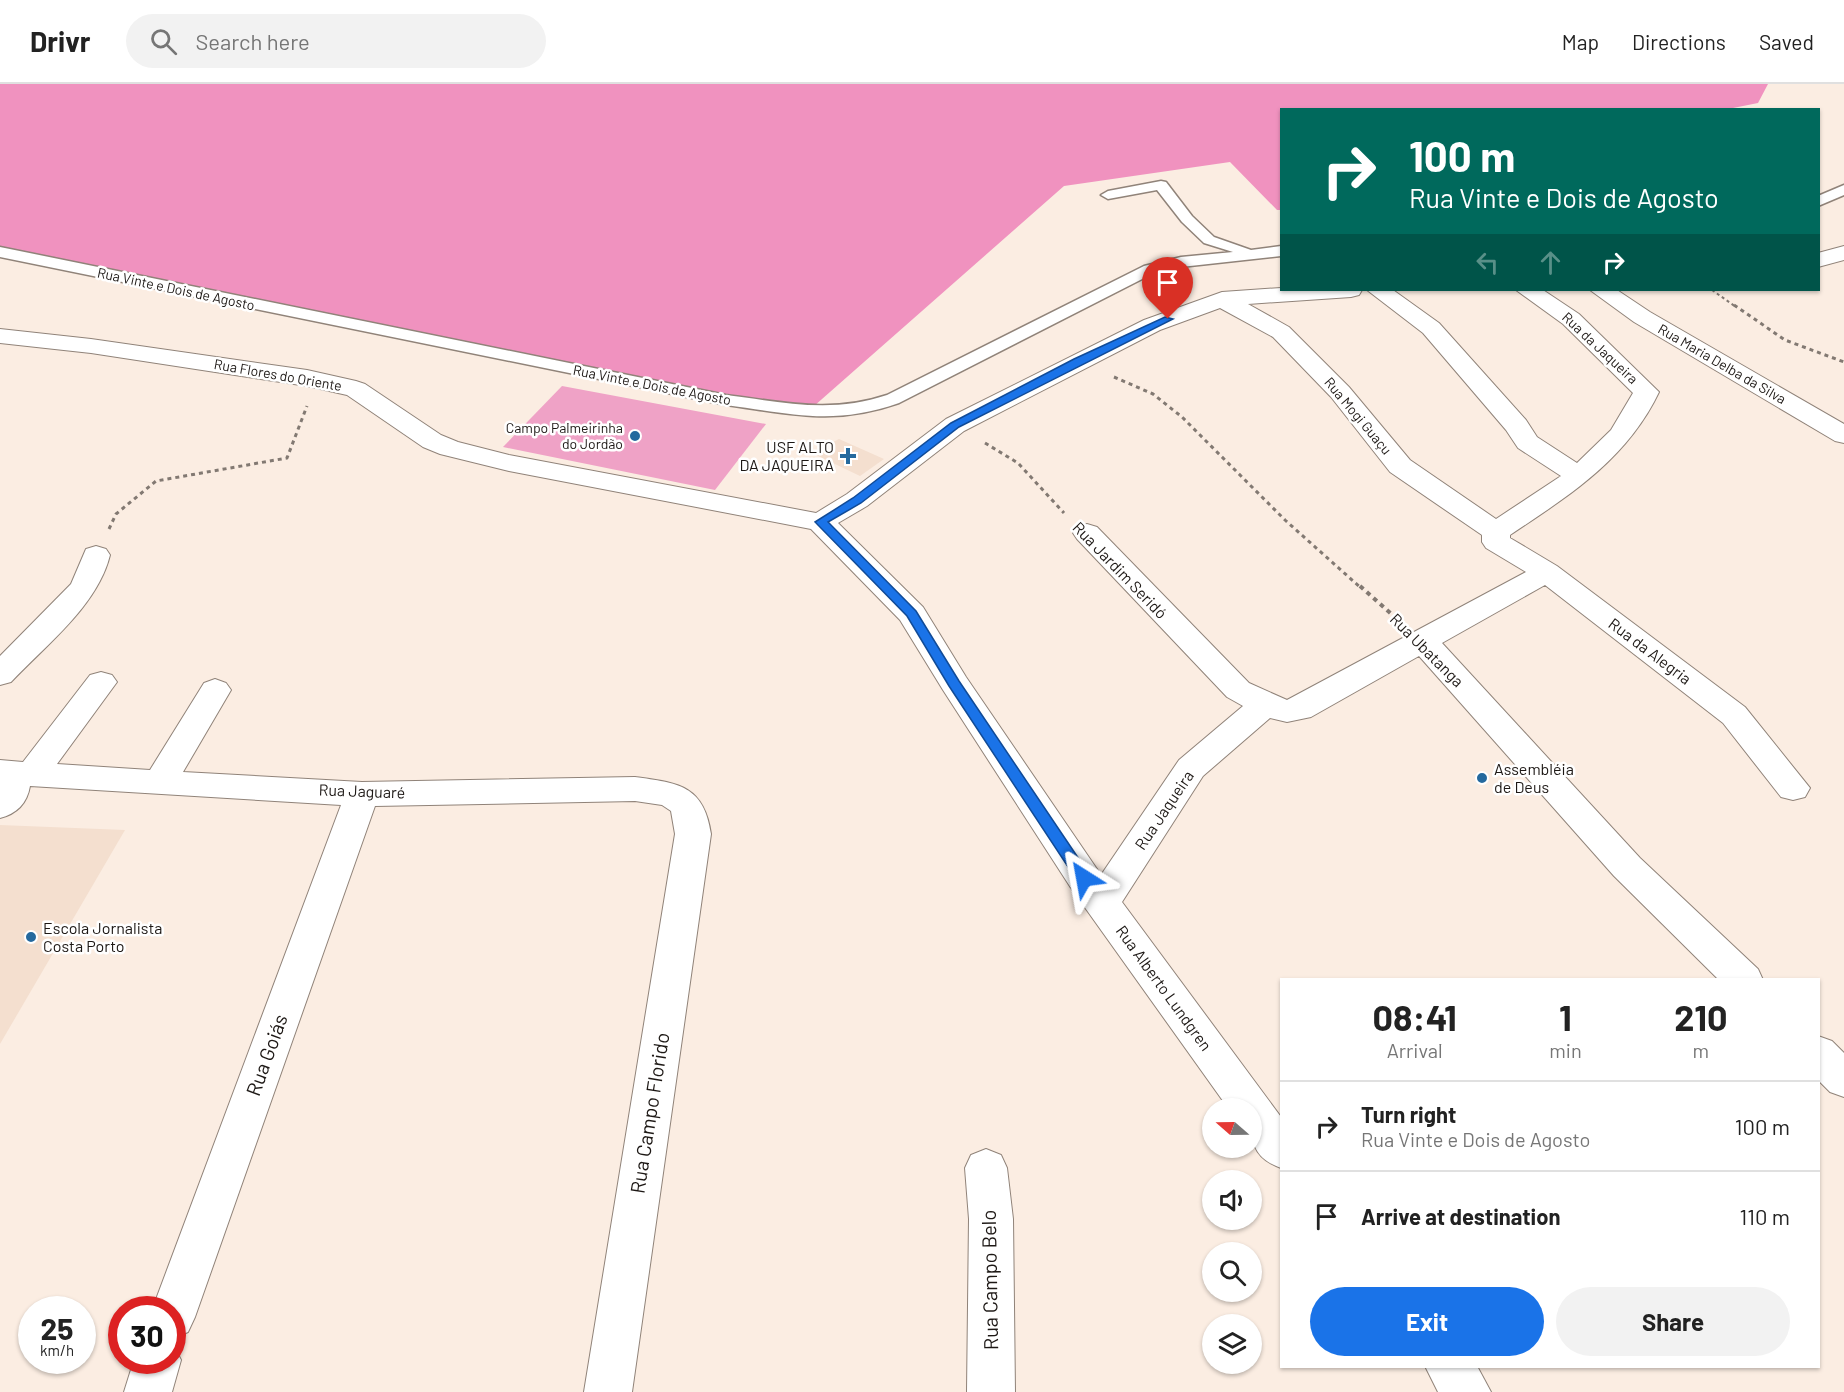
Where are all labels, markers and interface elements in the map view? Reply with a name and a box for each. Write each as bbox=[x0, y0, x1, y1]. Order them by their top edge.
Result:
search box bbox=[126, 14, 546, 68]
text: Drivr bbox=[30, 24, 90, 58]
icon: search bbox=[147, 25, 180, 58]
text: Search here bbox=[195, 28, 310, 54]
text: Map bbox=[1562, 29, 1599, 54]
text: Directions bbox=[1632, 29, 1726, 54]
text: Saved bbox=[1759, 29, 1814, 54]
text: 100 m bbox=[1409, 130, 1515, 180]
icon: right bbox=[1310, 132, 1388, 210]
text: Rua Vinte e Dois de Agosto bbox=[1409, 181, 1719, 213]
icon: left bbox=[1471, 246, 1504, 279]
icon: ahead bbox=[1534, 246, 1567, 279]
icon: right bbox=[1597, 246, 1630, 279]
pin bbox=[1142, 257, 1193, 319]
street label: Rua Vinte e Dois de Agosto bbox=[96, 263, 256, 314]
icon: arrive bbox=[1151, 266, 1184, 299]
street label: Rua da Jaqueira bbox=[1559, 308, 1642, 387]
street label: Rua Maria Delba da Silva bbox=[1655, 320, 1789, 407]
street label: Rua Flores do Oriente bbox=[213, 355, 343, 394]
street label: Rua Vinte e Dois de Agosto bbox=[572, 361, 733, 408]
street label: Rua Mogi Guaçu bbox=[1321, 374, 1396, 458]
place label: Campo Palmeirinha do Jordão bbox=[506, 419, 623, 452]
marker: Campo Palmeirinha do Jordão bbox=[628, 429, 642, 443]
place label: USF ALTO DA JAQUEIRA bbox=[739, 437, 834, 474]
marker: USF ALTO DA JAQUEIRA bbox=[839, 447, 857, 465]
street label: Rua Jardim Seridó bbox=[1069, 517, 1171, 622]
street label: Rua Ubatanga bbox=[1387, 609, 1468, 690]
street label: Rua da Alegria bbox=[1605, 613, 1695, 688]
place label: Assembléia de Deus bbox=[1494, 759, 1574, 796]
street label: Rua Jaqueira bbox=[1130, 767, 1197, 853]
marker: Assembléia de Deus bbox=[1475, 771, 1489, 785]
street label: Rua Jaguaré bbox=[318, 779, 406, 802]
position arrow bbox=[1052, 846, 1116, 910]
place label: Escola Jornalista Costa Porto bbox=[43, 918, 162, 955]
street label: Rua Alberto Lundgren bbox=[1113, 921, 1216, 1054]
marker: Escola Jornalista Costa Porto bbox=[24, 930, 38, 944]
text: 08:41 bbox=[1373, 995, 1457, 1038]
text: 1 bbox=[1559, 995, 1572, 1038]
text: 210 bbox=[1674, 995, 1727, 1038]
street label: Rua Goiás bbox=[240, 1010, 292, 1099]
street label: Rua Campo Florido bbox=[624, 1031, 674, 1195]
text: Arrival bbox=[1387, 1038, 1443, 1062]
text: min bbox=[1549, 1038, 1582, 1062]
text: m bbox=[1693, 1038, 1709, 1062]
north arrow bbox=[1202, 1098, 1262, 1158]
map controls bbox=[1202, 1098, 1262, 1374]
text: Turn right bbox=[1361, 1101, 1456, 1127]
icon: right bbox=[1310, 1110, 1343, 1143]
text: 100 m bbox=[1735, 1113, 1790, 1139]
text: Rua Vinte e Dois de Agosto bbox=[1361, 1127, 1591, 1151]
button: sound bbox=[1202, 1170, 1262, 1230]
icon: arrive bbox=[1310, 1200, 1343, 1233]
text: Arrive at destination bbox=[1361, 1203, 1560, 1229]
text: 110 m bbox=[1740, 1203, 1790, 1229]
street label: Rua Campo Belo bbox=[976, 1210, 1002, 1350]
button: search bbox=[1202, 1242, 1262, 1302]
button: Exit bbox=[1310, 1287, 1544, 1356]
button: Share bbox=[1556, 1287, 1790, 1356]
speed limit sign: 30 bbox=[108, 1296, 186, 1374]
text: 25 bbox=[41, 1310, 73, 1346]
button: layers bbox=[1202, 1314, 1262, 1374]
text: km/h bbox=[40, 1341, 74, 1359]

